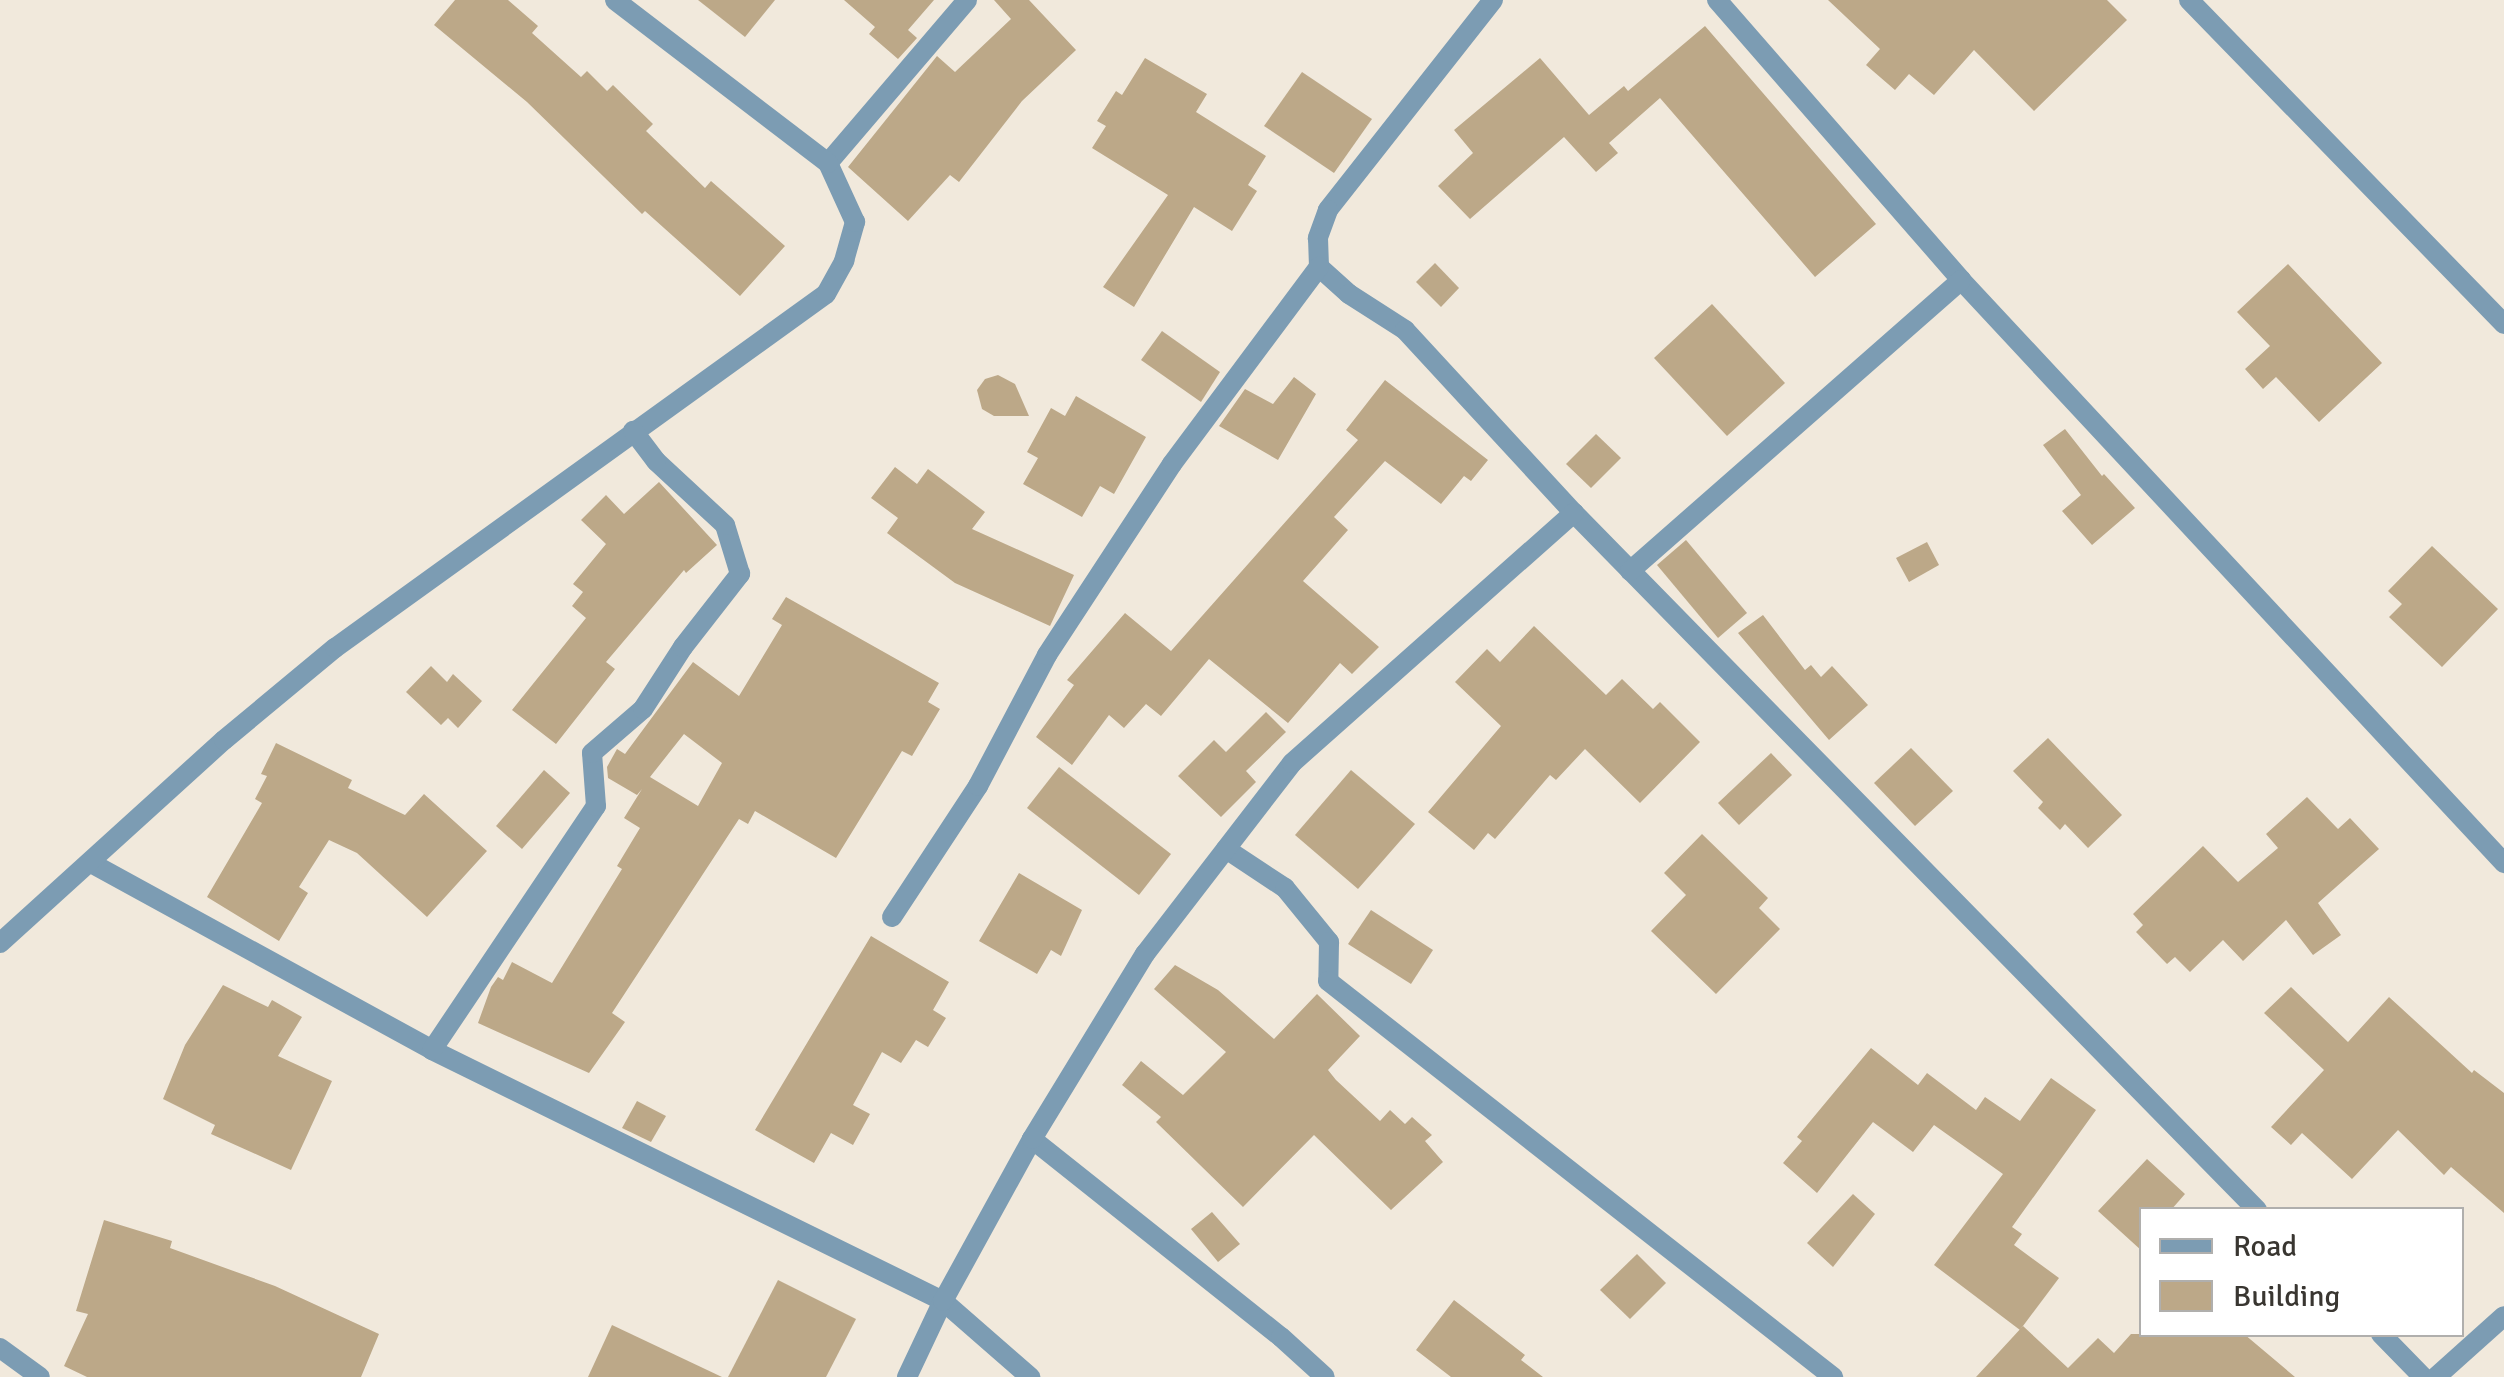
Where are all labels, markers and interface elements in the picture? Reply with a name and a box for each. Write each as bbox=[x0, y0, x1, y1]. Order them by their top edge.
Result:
legend bbox=[2139, 1207, 2464, 1337]
text: Road bbox=[2233, 1228, 2297, 1265]
text: Building bbox=[2233, 1278, 2340, 1315]

